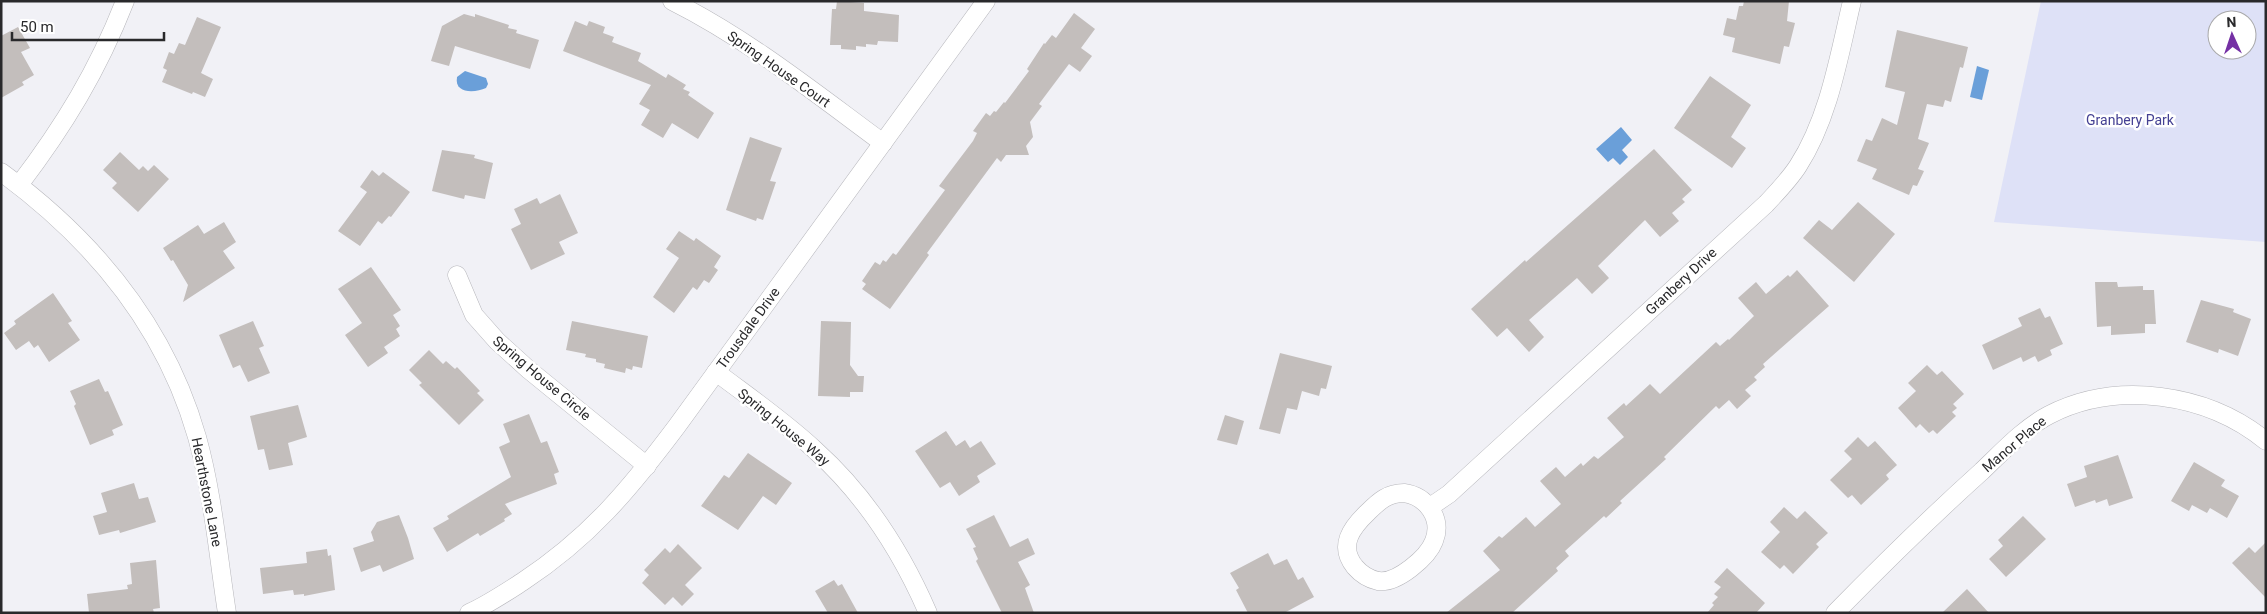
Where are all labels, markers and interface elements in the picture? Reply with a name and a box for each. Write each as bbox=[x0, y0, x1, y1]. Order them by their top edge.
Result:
scale bar bbox=[12, 10, 165, 42]
north arrow bbox=[2207, 10, 2257, 60]
text: N bbox=[2226, 14, 2237, 30]
text: 50 m bbox=[20, 18, 54, 36]
street label: Spring House Court bbox=[725, 28, 834, 111]
park label: Granbery Park bbox=[2086, 112, 2175, 128]
street label: Granbery Drive bbox=[1642, 244, 1720, 318]
street label: Trousdale Drive bbox=[713, 284, 783, 372]
street label: Spring House Circle bbox=[490, 333, 594, 423]
street label: Spring House Way bbox=[735, 385, 833, 469]
street label: Manor Place bbox=[1979, 413, 2049, 475]
street label: Hearthstone Lane bbox=[189, 436, 225, 548]

